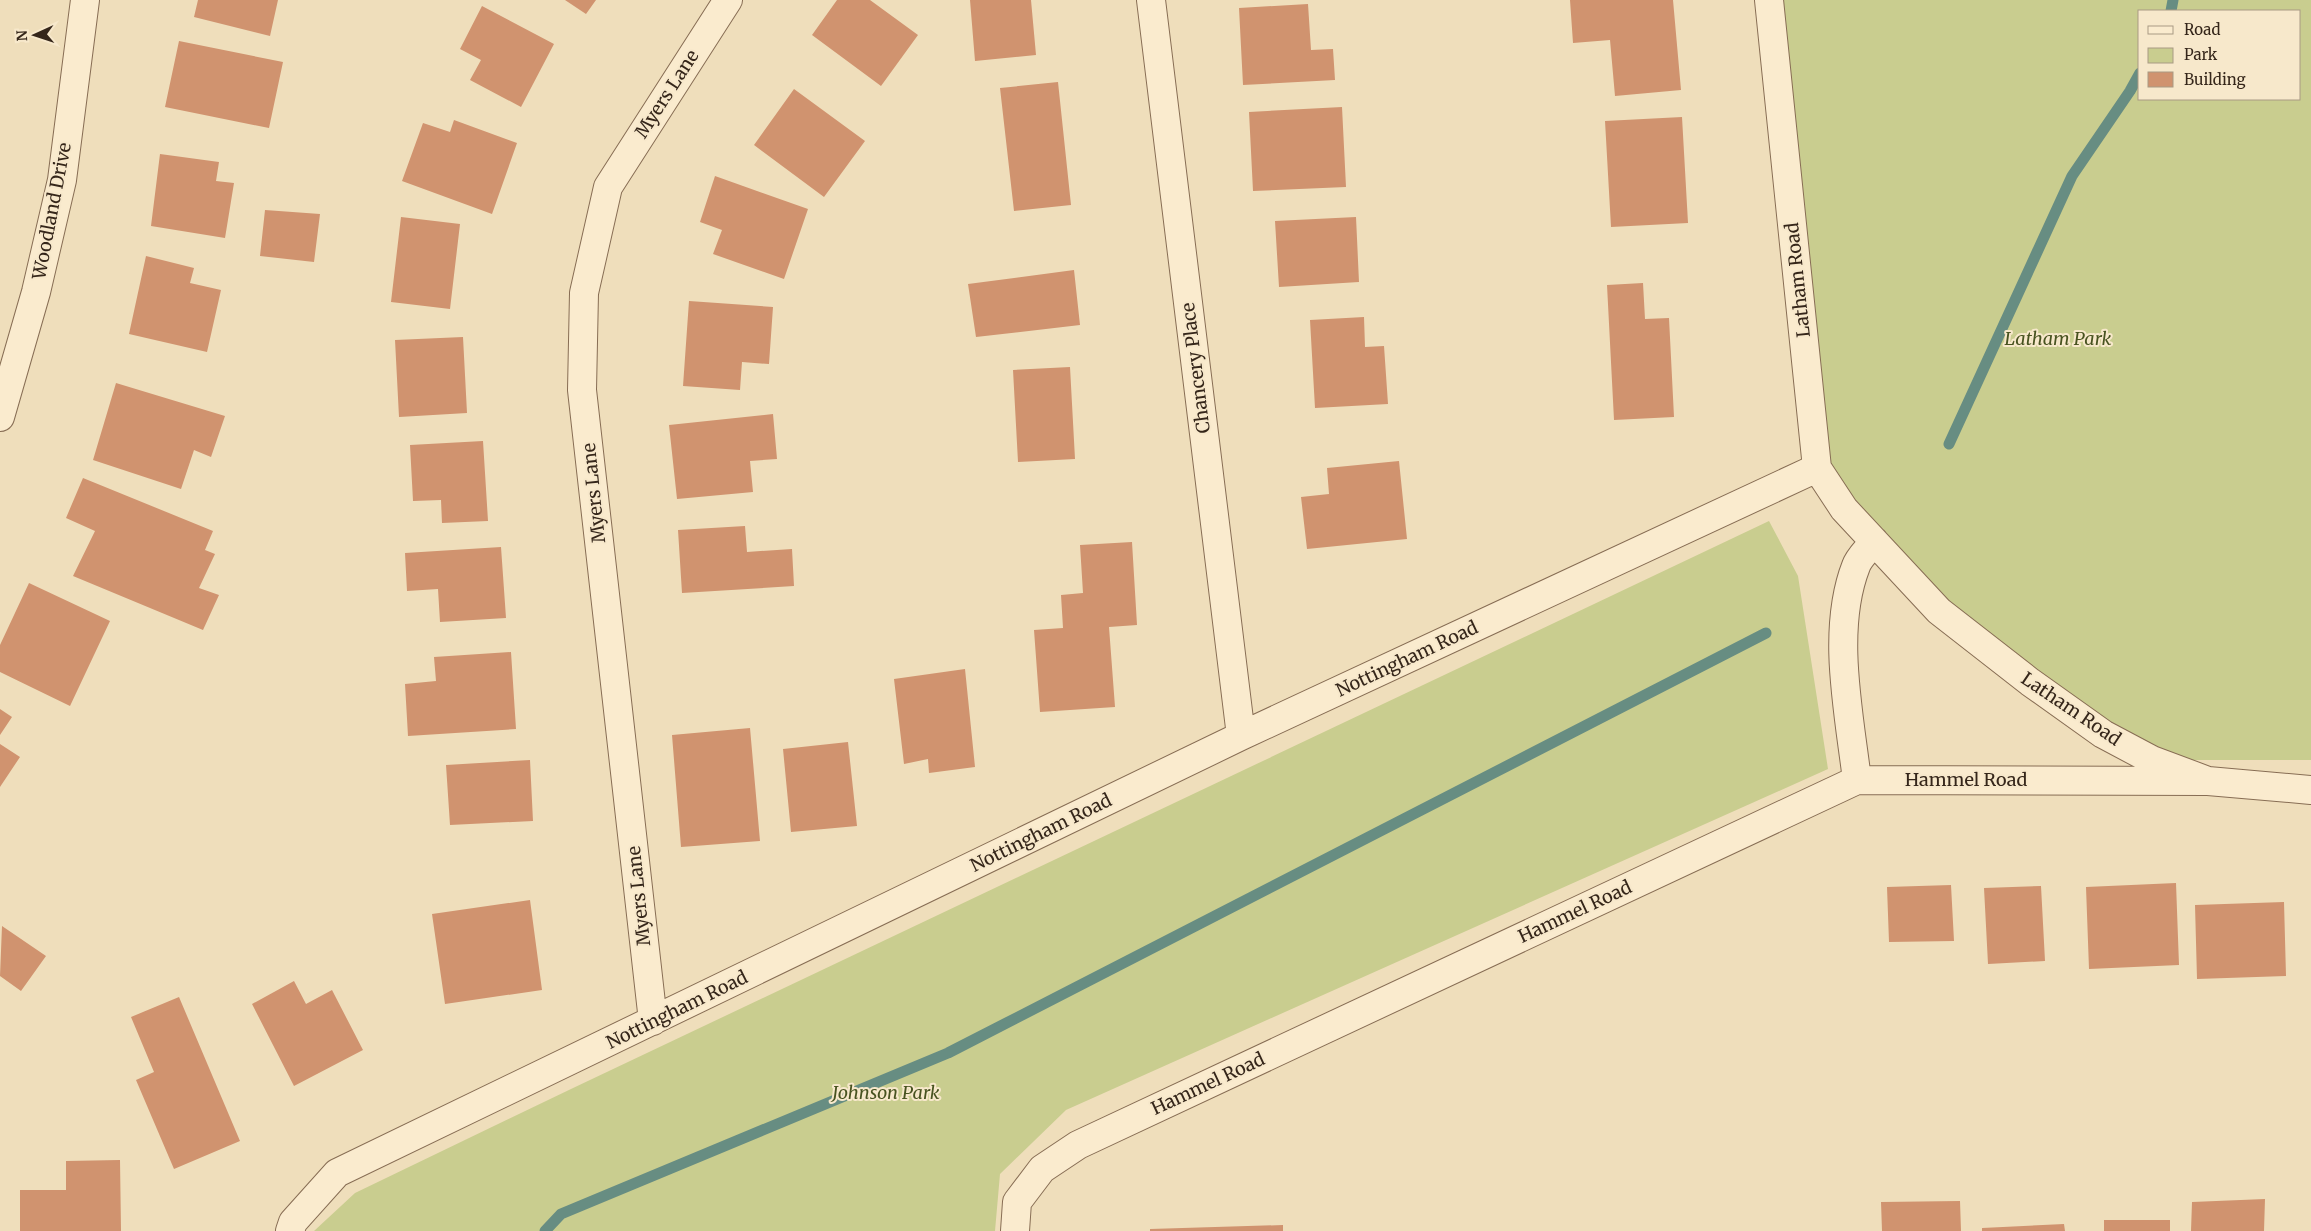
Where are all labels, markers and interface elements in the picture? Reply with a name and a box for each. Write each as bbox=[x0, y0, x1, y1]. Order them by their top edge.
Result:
north arrow bbox=[10, 10, 60, 60]
legend bbox=[2138, 10, 2301, 100]
text: Road bbox=[2184, 20, 2220, 39]
text: N bbox=[13, 30, 31, 42]
street label: Myers Lane bbox=[630, 45, 704, 142]
text: Park bbox=[2184, 45, 2218, 64]
text: Building bbox=[2184, 70, 2246, 89]
street label: Woodland Drive bbox=[27, 140, 76, 282]
street label: Latham Road bbox=[1780, 221, 1815, 339]
street label: Chancery Place bbox=[1176, 301, 1215, 435]
park label: Latham Park bbox=[2005, 327, 2112, 350]
street label: Myers Lane bbox=[577, 442, 610, 544]
street label: Nottingham Road bbox=[1332, 615, 1482, 702]
street label: Latham Road bbox=[2017, 667, 2126, 750]
street label: Hammel Road bbox=[1905, 768, 2027, 791]
street label: Nottingham Road bbox=[966, 788, 1115, 877]
street label: Myers Lane bbox=[622, 845, 655, 947]
street label: Hammel Road bbox=[1514, 875, 1635, 948]
street label: Nottingham Road bbox=[602, 965, 751, 1054]
street label: Hammel Road bbox=[1147, 1047, 1268, 1120]
park label: Johnson Park bbox=[830, 1081, 940, 1104]

